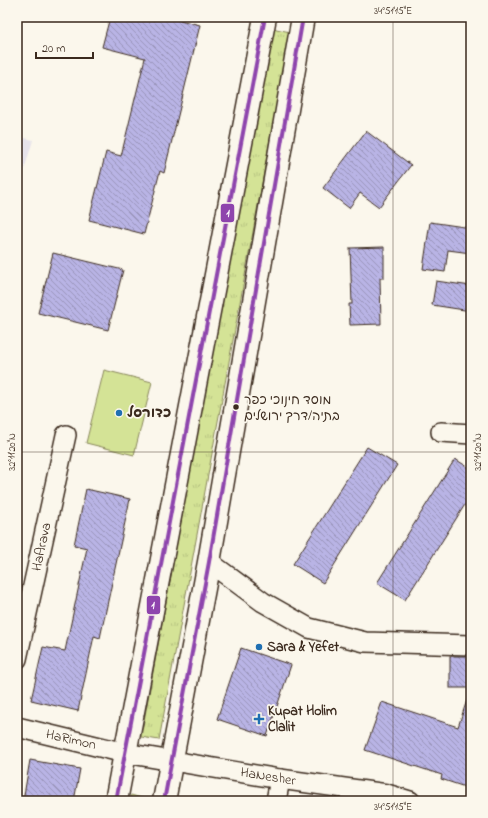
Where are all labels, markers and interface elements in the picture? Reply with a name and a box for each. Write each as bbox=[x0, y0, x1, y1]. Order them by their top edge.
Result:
text: 34°51'15"E bbox=[374, 4, 412, 19]
scale bar bbox=[36, 34, 93, 60]
text: 20 m bbox=[42, 40, 65, 58]
line badge: 1 bbox=[220, 203, 235, 223]
text: 1 bbox=[226, 206, 230, 222]
place label: מוסד חינוכי כפר בתיה/דרך ירושלים bbox=[244, 391, 340, 426]
marker: מוסד חינוכי כפר בתיה/דרך ירושלים bbox=[231, 402, 241, 412]
place label: כדורסל bbox=[127, 403, 171, 424]
marker: כדורסל bbox=[114, 408, 124, 418]
text: 32°11'20"N bbox=[5, 433, 20, 471]
text: 32°11'20"N bbox=[471, 433, 486, 471]
street label: HaArava bbox=[27, 521, 57, 573]
line badge: 1 bbox=[146, 595, 161, 615]
text: 1 bbox=[151, 598, 155, 614]
place label: Sara & Yefet bbox=[267, 637, 339, 658]
marker: Sara & Yefet bbox=[254, 642, 264, 652]
place label: Kupat Holim Clalit bbox=[268, 701, 337, 738]
marker: Kupat Holim Clalit bbox=[253, 713, 265, 725]
street label: HaRimon bbox=[44, 724, 98, 756]
street label: HaNesher bbox=[239, 762, 298, 792]
text: 34°51'15"E bbox=[374, 800, 412, 815]

